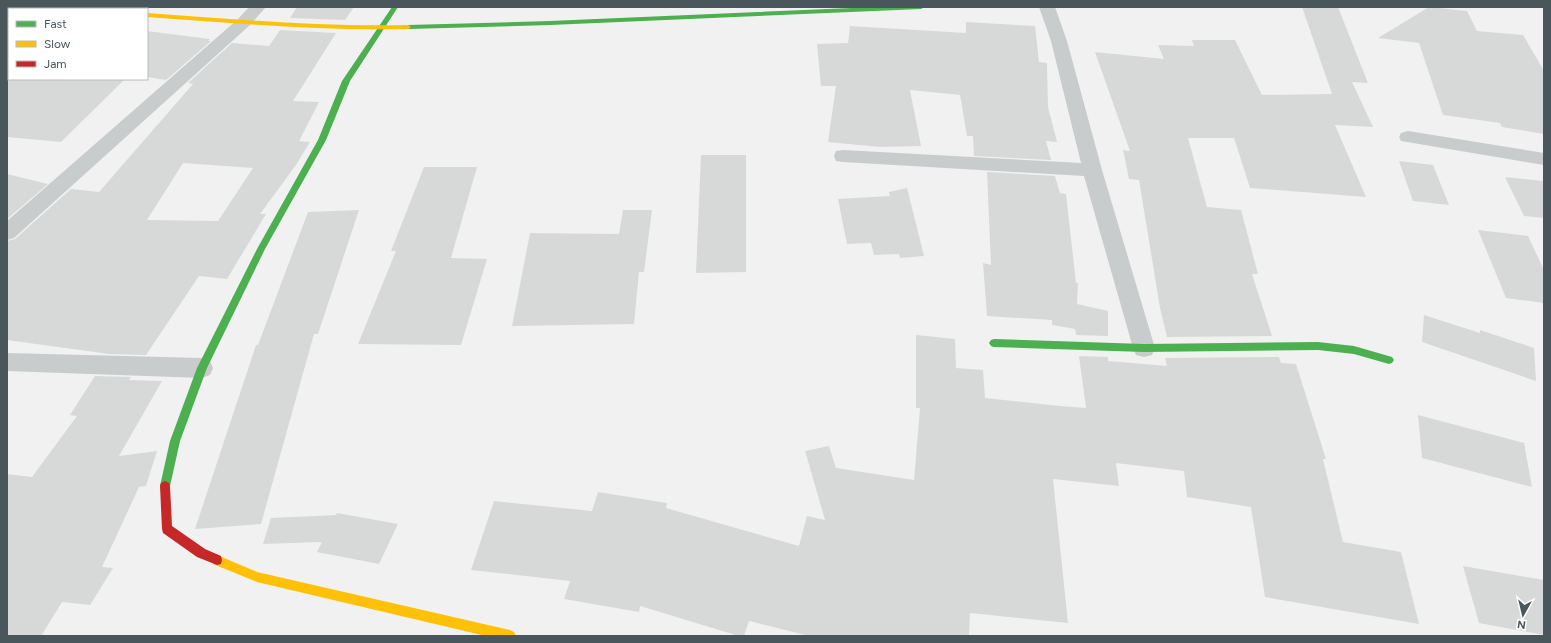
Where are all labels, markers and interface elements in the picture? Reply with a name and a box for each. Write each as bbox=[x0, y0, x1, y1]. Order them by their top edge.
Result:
legend bbox=[8, 8, 148, 80]
text: Fast bbox=[44, 17, 67, 31]
text: Slow bbox=[44, 37, 71, 51]
text: Jam bbox=[44, 57, 67, 71]
north arrow bbox=[1503, 595, 1543, 635]
text: N bbox=[1517, 617, 1527, 631]

